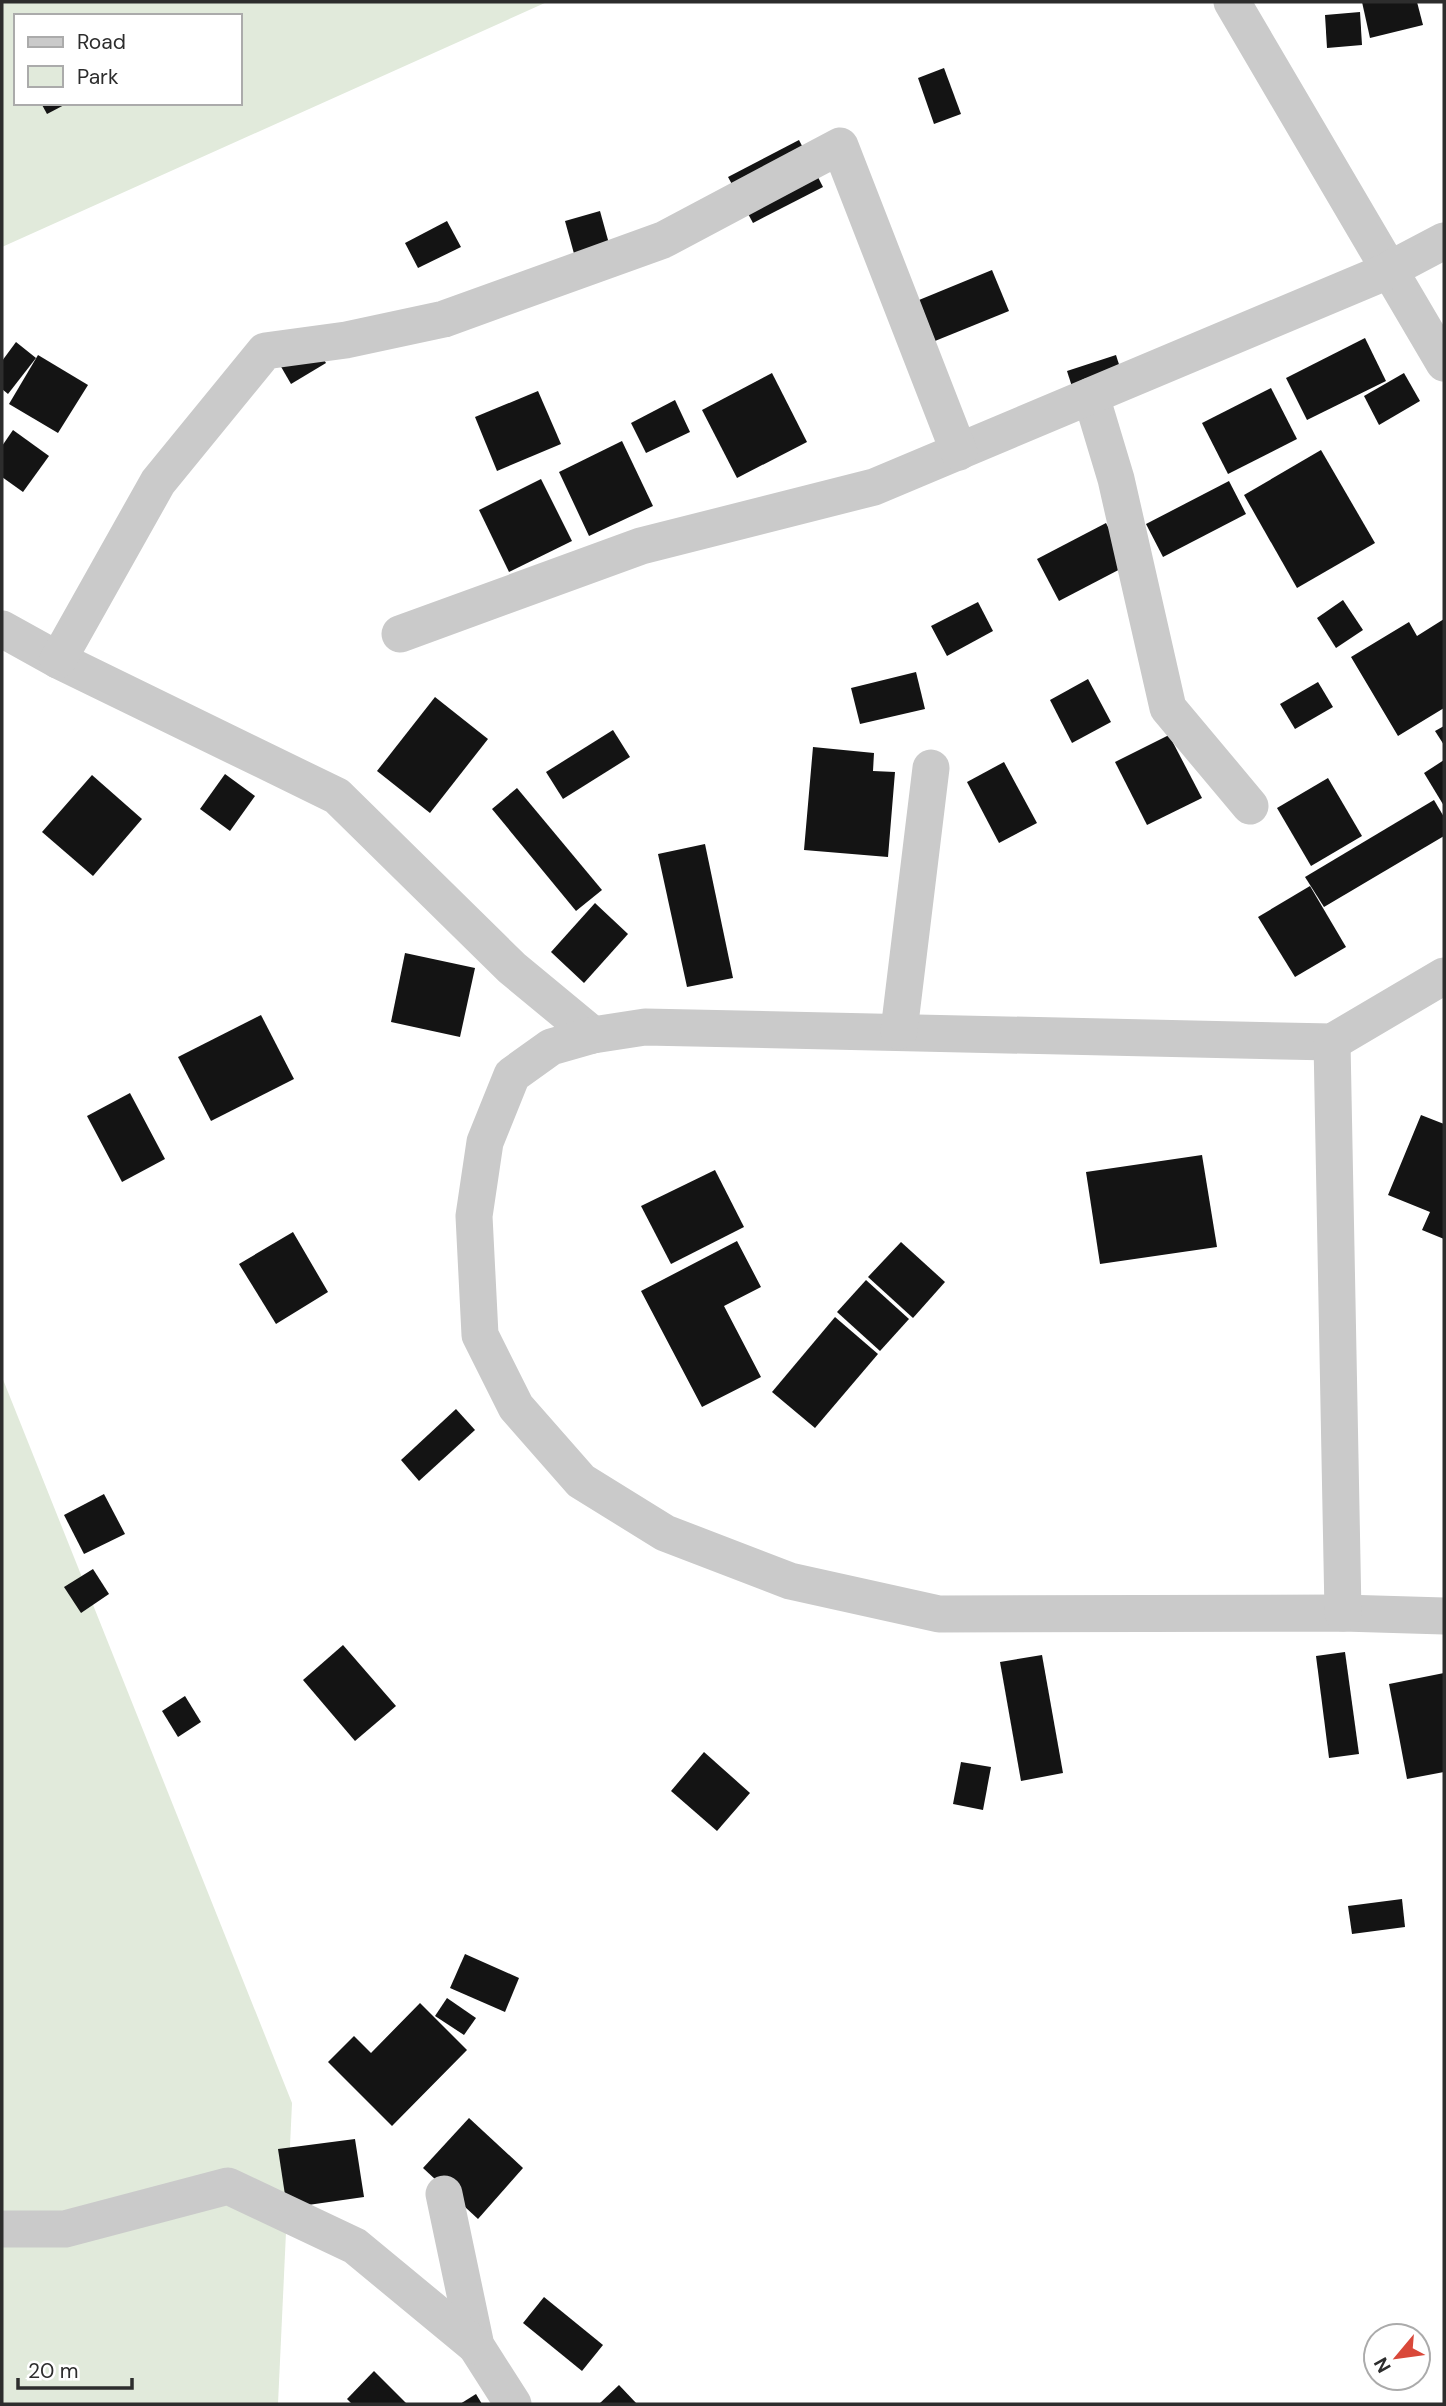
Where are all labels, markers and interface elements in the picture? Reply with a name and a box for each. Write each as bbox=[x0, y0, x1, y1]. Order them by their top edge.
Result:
legend bbox=[14, 14, 242, 105]
text: Road bbox=[77, 28, 126, 56]
text: Park bbox=[77, 63, 119, 91]
north arrow bbox=[1362, 2322, 1432, 2392]
scale bar bbox=[18, 2346, 131, 2390]
text: N bbox=[1368, 2353, 1397, 2377]
text: 20 m bbox=[28, 2357, 79, 2385]

